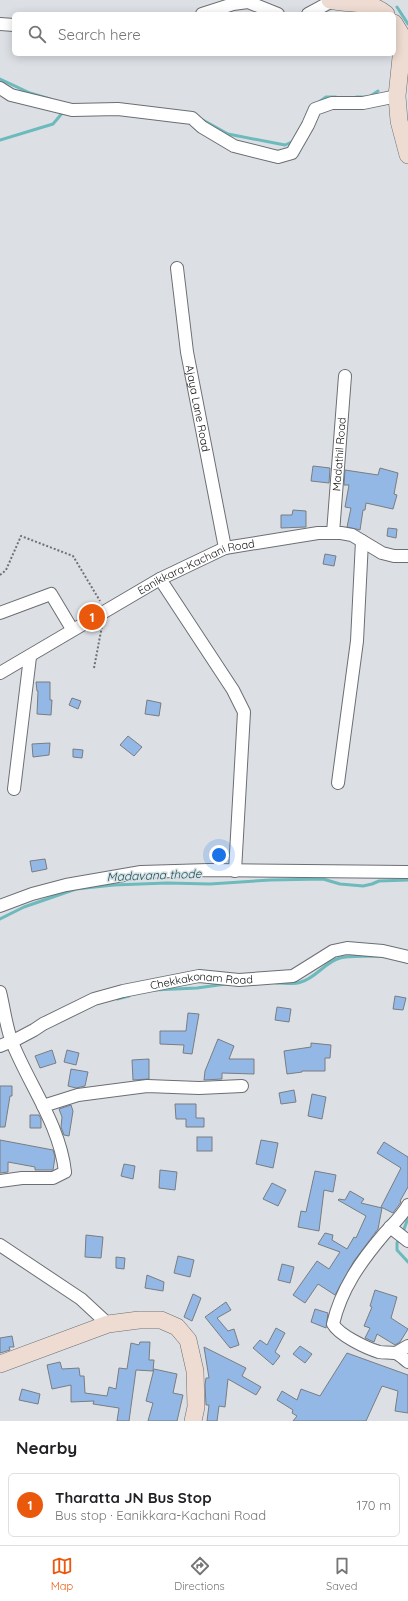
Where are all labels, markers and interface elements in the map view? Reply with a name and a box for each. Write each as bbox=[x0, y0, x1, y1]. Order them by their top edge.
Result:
search box bbox=[12, 12, 396, 56]
icon: search bbox=[26, 23, 48, 45]
text: Search here bbox=[58, 25, 141, 44]
street label: Ajaya Lane Road bbox=[183, 364, 213, 453]
street label: Madathil Road bbox=[329, 417, 349, 492]
street label: Eanikkara-Kachani Road bbox=[135, 536, 256, 598]
pin: 1 bbox=[79, 602, 105, 632]
your location bbox=[209, 845, 229, 865]
water label: Madavana thode bbox=[106, 866, 203, 884]
street label: Chekkakonam Road bbox=[149, 969, 253, 992]
text: Nearby bbox=[16, 1437, 77, 1458]
text: Tharatta JN Bus Stop bbox=[55, 1488, 212, 1507]
text: 1 bbox=[27, 1497, 33, 1513]
text: 170 m bbox=[356, 1497, 391, 1513]
text: Bus stop · Eanikkara-Kachani Road bbox=[55, 1507, 266, 1523]
tab: Map bbox=[51, 1555, 73, 1593]
tab: Directions bbox=[174, 1555, 225, 1593]
tab: Saved bbox=[326, 1555, 357, 1593]

